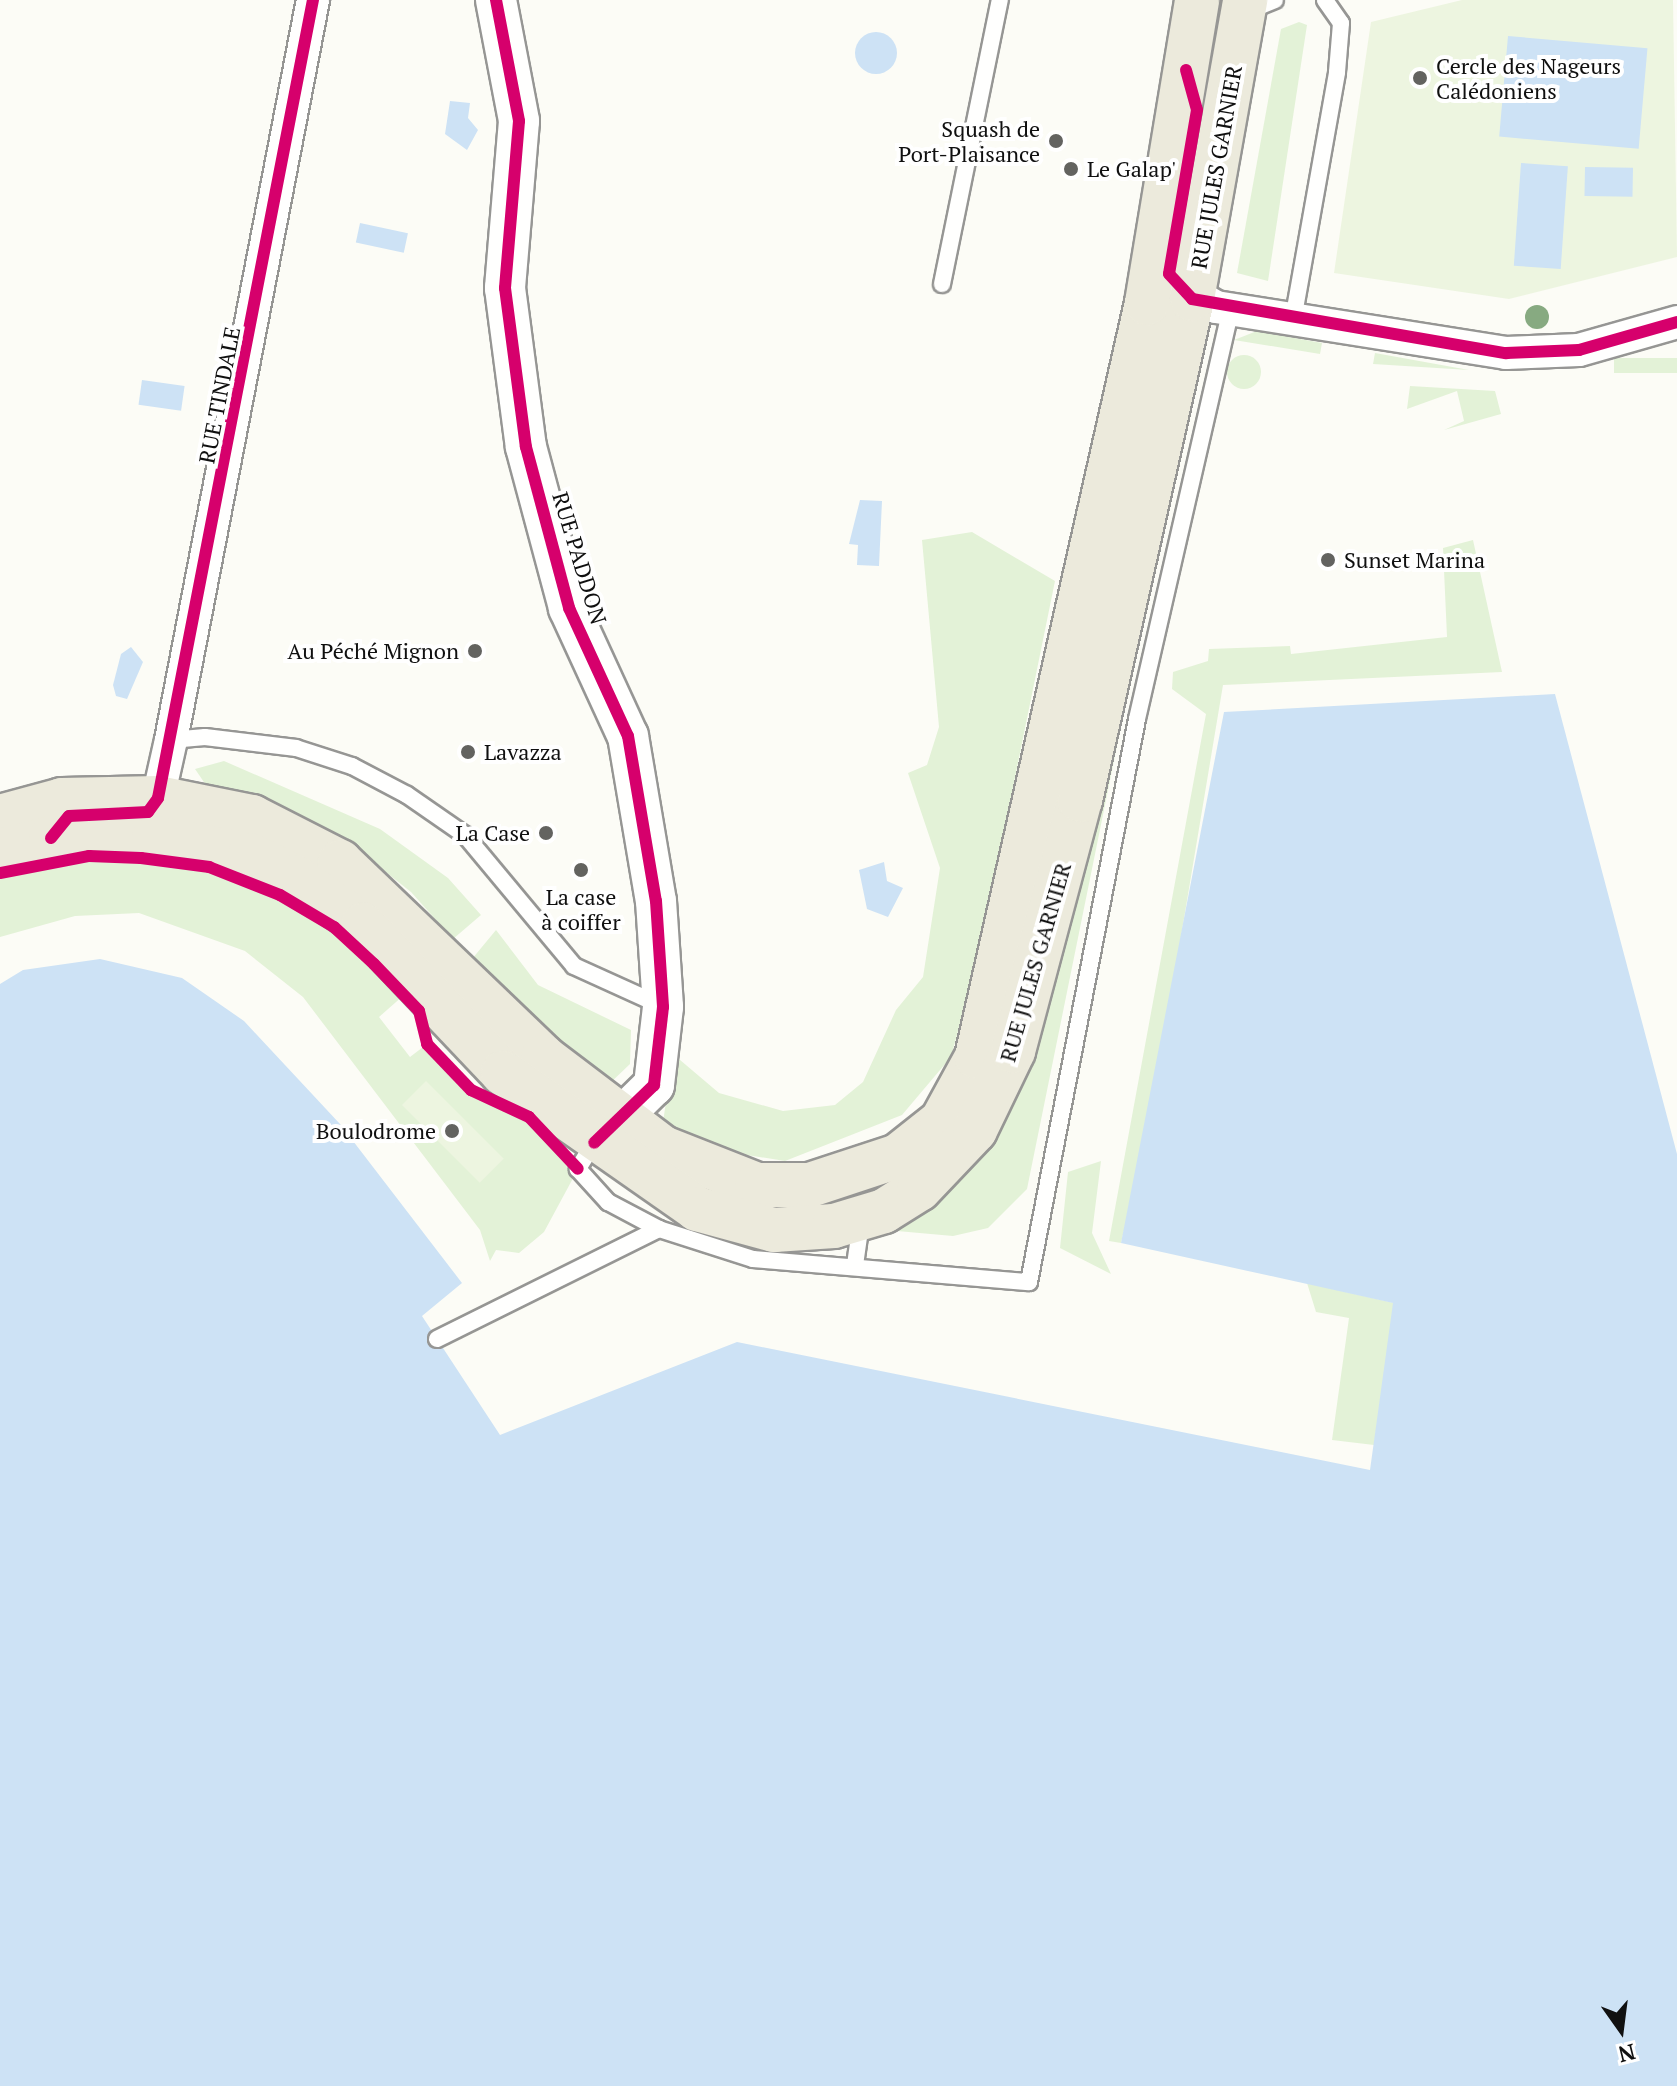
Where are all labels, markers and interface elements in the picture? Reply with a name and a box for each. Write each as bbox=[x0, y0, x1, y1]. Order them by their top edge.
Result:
place label: Cercle des Nageurs Calédoniens bbox=[1436, 52, 1621, 104]
street label: RUE JULES GARNIER bbox=[1185, 63, 1247, 271]
marker: Cercle des Nageurs Calédoniens bbox=[1411, 69, 1429, 87]
place label: Squash de Port-Plaisance bbox=[898, 115, 1040, 166]
marker: Squash de Port-Plaisance bbox=[1047, 132, 1065, 150]
place label: Le Galap' bbox=[1087, 156, 1176, 182]
marker: Le Galap' bbox=[1062, 160, 1080, 178]
street label: RUE TINDALE bbox=[193, 324, 245, 466]
street label: RUE PADDON bbox=[547, 489, 613, 627]
place label: Sunset Marina bbox=[1344, 547, 1485, 573]
marker: Sunset Marina bbox=[1319, 551, 1337, 569]
place label: Au Péché Mignon bbox=[287, 638, 459, 664]
marker: Au Péché Mignon bbox=[466, 642, 484, 660]
place label: Lavazza bbox=[484, 739, 562, 765]
marker: Lavazza bbox=[459, 743, 477, 761]
place label: La Case bbox=[456, 820, 530, 846]
marker: La Case bbox=[537, 824, 555, 842]
street label: RUE JULES GARNIER bbox=[994, 859, 1076, 1065]
marker: La case à coiffer bbox=[572, 861, 590, 879]
place label: La case à coiffer bbox=[541, 883, 621, 934]
place label: Boulodrome bbox=[316, 1118, 436, 1144]
marker: Boulodrome bbox=[443, 1122, 461, 1140]
north arrow bbox=[1581, 1990, 1661, 2070]
text: N bbox=[1615, 2038, 1639, 2070]

